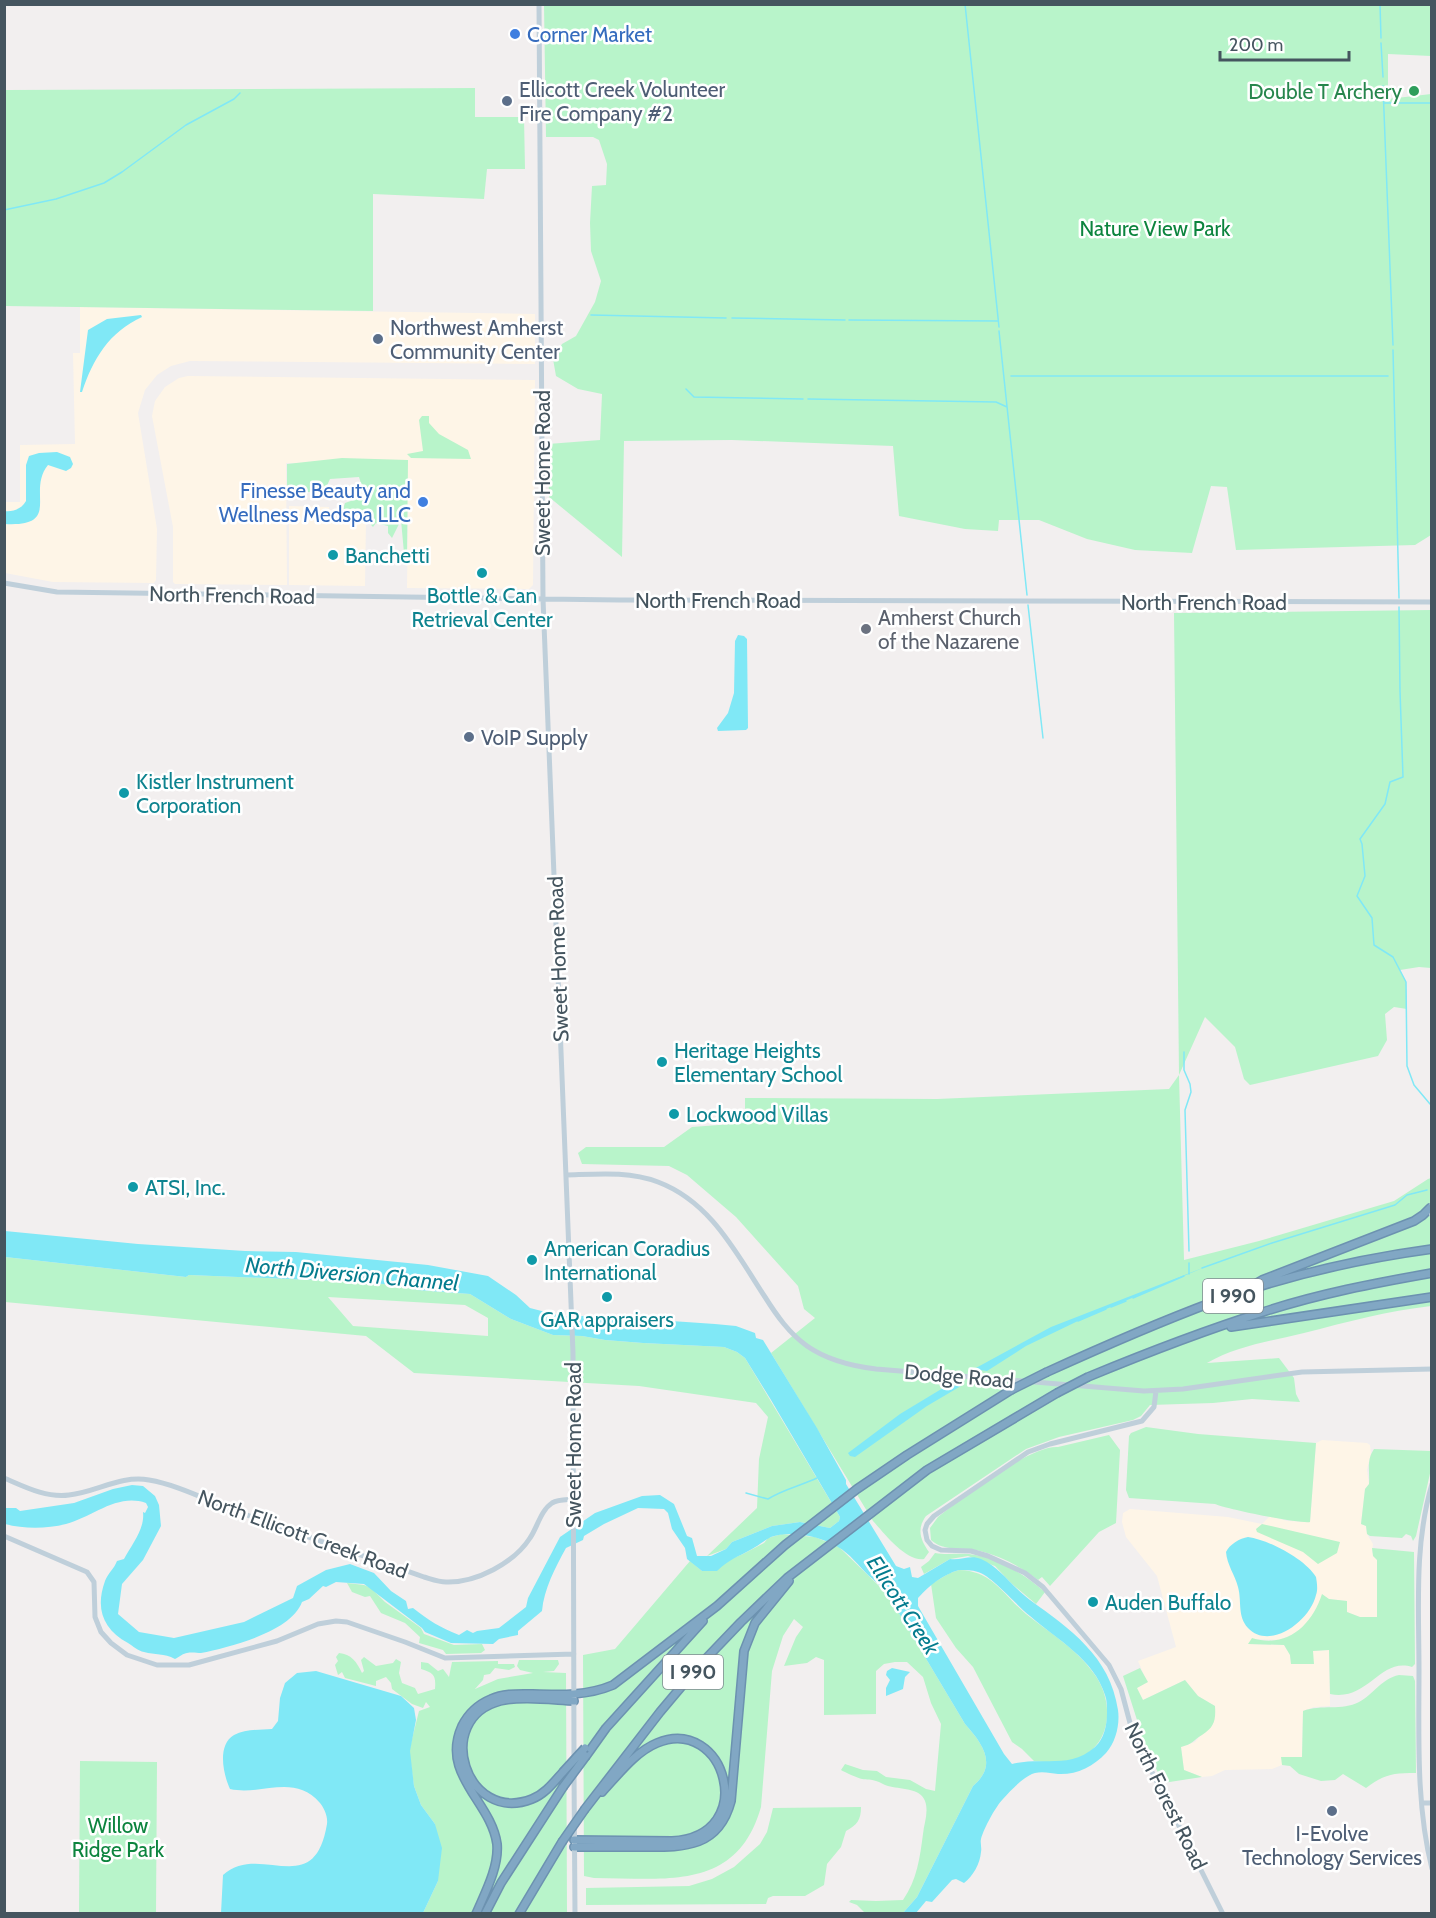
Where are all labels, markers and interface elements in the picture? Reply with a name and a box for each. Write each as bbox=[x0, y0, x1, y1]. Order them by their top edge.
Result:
place label: Corner Market bbox=[527, 22, 652, 47]
scale bar bbox=[1220, 24, 1349, 62]
marker: Corner Market bbox=[508, 27, 522, 41]
text: 200 m bbox=[1229, 34, 1283, 56]
place label: Ellicott Creek Volunteer Fire Company #2 bbox=[519, 77, 726, 126]
place label: Double T Archery bbox=[1248, 79, 1402, 104]
marker: Double T Archery bbox=[1407, 84, 1421, 98]
marker: Ellicott Creek Volunteer Fire Company #2 bbox=[500, 94, 514, 108]
park label: Nature View Park bbox=[1079, 216, 1231, 241]
place label: Northwest Amherst Community Center bbox=[390, 315, 563, 364]
marker: Northwest Amherst Community Center bbox=[371, 332, 385, 346]
street label: Sweet Home Road bbox=[530, 390, 555, 556]
place label: Finesse Beauty and Wellness Medspa LLC bbox=[219, 478, 411, 527]
marker: Finesse Beauty and Wellness Medspa LLC bbox=[416, 495, 430, 509]
place label: Banchetti bbox=[345, 543, 430, 568]
marker: Banchetti bbox=[326, 548, 340, 562]
marker: Bottle & Can Retrieval Center bbox=[475, 566, 489, 580]
street label: North French Road bbox=[149, 581, 315, 609]
place label: Bottle & Can Retrieval Center bbox=[411, 583, 553, 632]
street label: North French Road bbox=[635, 588, 801, 613]
street label: North French Road bbox=[1121, 590, 1287, 615]
place label: Amherst Church of the Nazarene bbox=[878, 605, 1021, 654]
marker: Amherst Church of the Nazarene bbox=[859, 622, 873, 636]
place label: VoIP Supply bbox=[481, 725, 588, 750]
marker: VoIP Supply bbox=[462, 730, 476, 744]
place label: Kistler Instrument Corporation bbox=[136, 769, 294, 818]
marker: Kistler Instrument Corporation bbox=[117, 786, 131, 800]
street label: Sweet Home Road bbox=[543, 876, 573, 1042]
place label: Heritage Heights Elementary School bbox=[674, 1038, 842, 1087]
marker: Heritage Heights Elementary School bbox=[655, 1055, 669, 1069]
place label: Lockwood Villas bbox=[686, 1102, 829, 1127]
marker: Lockwood Villas bbox=[667, 1107, 681, 1121]
place label: ATSI, Inc. bbox=[145, 1175, 226, 1200]
marker: ATSI, Inc. bbox=[126, 1180, 140, 1194]
place label: American Coradius International bbox=[544, 1236, 710, 1285]
water label: North Diversion Channel bbox=[244, 1251, 461, 1297]
marker: American Coradius International bbox=[525, 1253, 539, 1267]
road number: I 990 bbox=[1203, 1279, 1263, 1313]
marker: GAR appraisers bbox=[600, 1290, 614, 1304]
place label: GAR appraisers bbox=[540, 1307, 674, 1332]
street label: Dodge Road bbox=[903, 1359, 1015, 1393]
street label: Sweet Home Road bbox=[561, 1362, 586, 1528]
street label: North Ellicott Creek Road bbox=[194, 1484, 412, 1584]
water label: Ellicott Creek bbox=[861, 1550, 945, 1660]
place label: Auden Buffalo bbox=[1105, 1590, 1231, 1615]
marker: Auden Buffalo bbox=[1086, 1595, 1100, 1609]
road number: I 990 bbox=[663, 1655, 723, 1689]
street label: North Forest Road bbox=[1120, 1718, 1212, 1874]
marker: I-Evolve Technology Services bbox=[1325, 1804, 1339, 1818]
park label: Willow Ridge Park bbox=[72, 1813, 165, 1862]
place label: I-Evolve Technology Services bbox=[1242, 1821, 1422, 1870]

